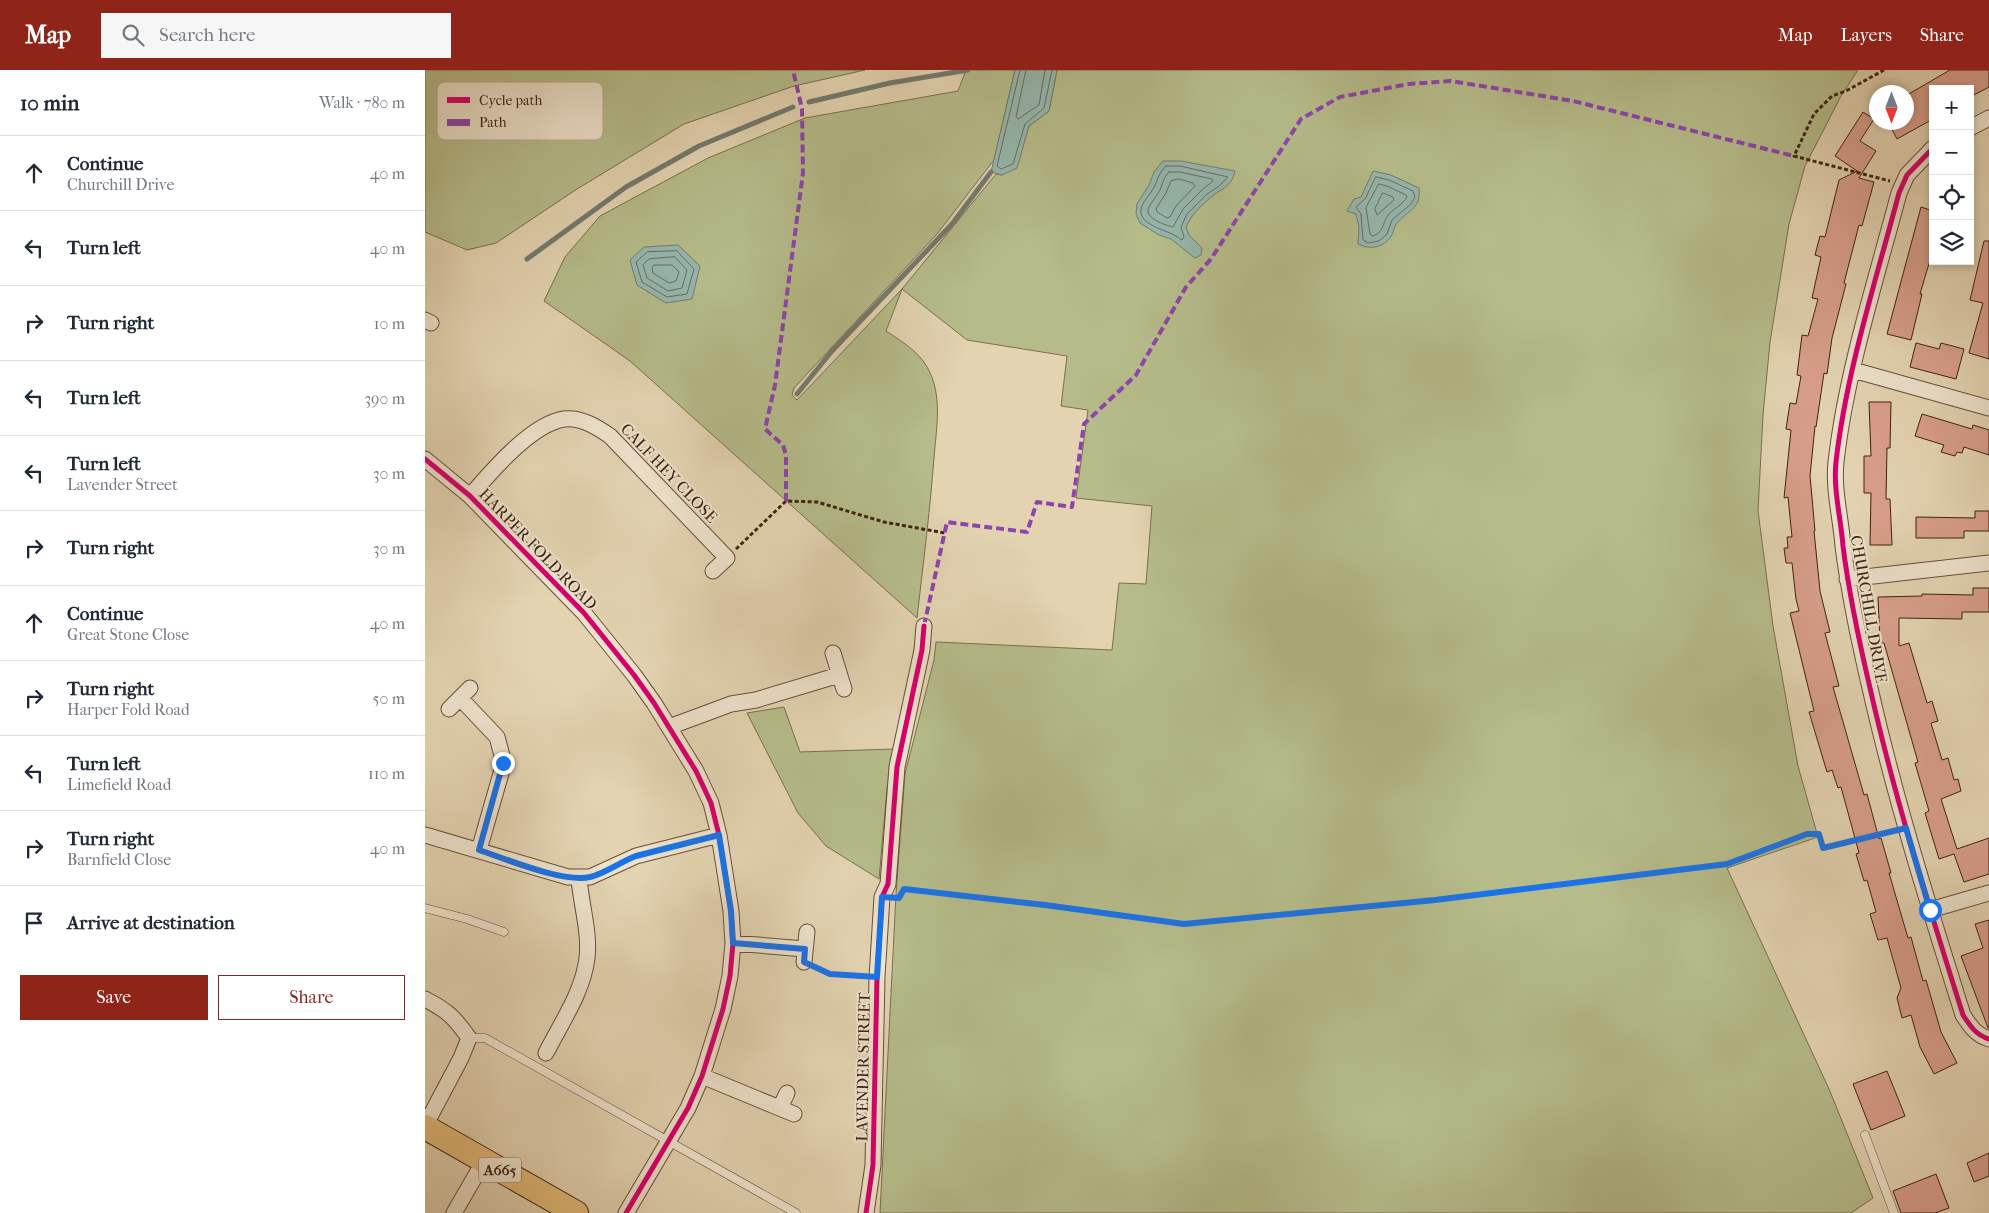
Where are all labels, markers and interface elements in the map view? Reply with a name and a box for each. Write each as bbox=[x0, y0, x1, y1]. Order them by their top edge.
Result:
search box bbox=[101, 13, 451, 58]
text: Map bbox=[25, 21, 71, 49]
icon: search bbox=[119, 21, 147, 49]
text: Search here bbox=[159, 24, 255, 46]
text: Map bbox=[1778, 25, 1812, 46]
text: Layers bbox=[1840, 25, 1892, 46]
text: Share bbox=[1920, 25, 1964, 46]
legend bbox=[437, 82, 603, 140]
north arrow bbox=[1869, 85, 1914, 130]
map controls bbox=[1929, 85, 1974, 265]
button: + bbox=[1929, 85, 1974, 130]
text: 10 min bbox=[20, 91, 79, 115]
text: Cycle path bbox=[479, 92, 543, 109]
text: Walk · 780 m bbox=[319, 93, 405, 112]
text: Path bbox=[479, 114, 507, 131]
button: − bbox=[1929, 130, 1974, 175]
text: Continue bbox=[67, 153, 143, 175]
icon: ahead bbox=[20, 159, 48, 187]
text: 40 m bbox=[370, 164, 405, 183]
text: Churchill Drive bbox=[67, 175, 174, 194]
button: locate bbox=[1929, 175, 1974, 220]
button: layers bbox=[1929, 220, 1974, 265]
icon: left bbox=[20, 234, 48, 262]
text: Turn left bbox=[67, 237, 141, 259]
text: 40 m bbox=[370, 239, 405, 258]
icon: right bbox=[20, 309, 48, 337]
text: Turn right bbox=[67, 312, 154, 334]
text: 10 m bbox=[374, 314, 405, 333]
icon: left bbox=[20, 384, 48, 412]
text: Turn left bbox=[67, 387, 141, 409]
text: 390 m bbox=[364, 389, 405, 408]
street label: CALF HEY CLOSE bbox=[617, 419, 721, 527]
text: Turn left bbox=[67, 453, 141, 475]
icon: left bbox=[20, 459, 48, 487]
text: 30 m bbox=[373, 464, 405, 483]
text: Lavender Street bbox=[67, 475, 178, 494]
street label: HARPER FOLD ROAD bbox=[475, 484, 601, 614]
icon: right bbox=[20, 534, 48, 562]
street label: CHURCHILL DRIVE bbox=[1847, 534, 1891, 684]
text: Turn right bbox=[67, 537, 154, 559]
text: 30 m bbox=[373, 539, 405, 558]
text: Continue bbox=[67, 603, 143, 625]
icon: ahead bbox=[20, 609, 48, 637]
text: 40 m bbox=[370, 614, 405, 633]
text: Great Stone Close bbox=[67, 625, 189, 644]
text: Turn right bbox=[67, 678, 154, 700]
icon: right bbox=[20, 684, 48, 712]
text: 50 m bbox=[373, 689, 405, 708]
text: Harper Fold Road bbox=[67, 700, 190, 719]
route end bbox=[492, 752, 515, 775]
text: Turn left bbox=[67, 753, 141, 775]
icon: left bbox=[20, 759, 48, 787]
text: 110 m bbox=[368, 764, 405, 783]
text: Limefield Road bbox=[67, 775, 171, 794]
text: Turn right bbox=[67, 828, 154, 850]
icon: right bbox=[20, 834, 48, 862]
text: 40 m bbox=[370, 839, 405, 858]
text: Barnfield Close bbox=[67, 850, 171, 869]
route start bbox=[1919, 899, 1942, 922]
icon: arrive bbox=[20, 909, 48, 937]
text: Arrive at destination bbox=[67, 912, 235, 934]
button: Save bbox=[20, 975, 208, 1020]
button: Share bbox=[218, 975, 405, 1020]
street label: LAVENDER STREET bbox=[852, 992, 874, 1142]
road number: A665 bbox=[479, 1158, 521, 1182]

